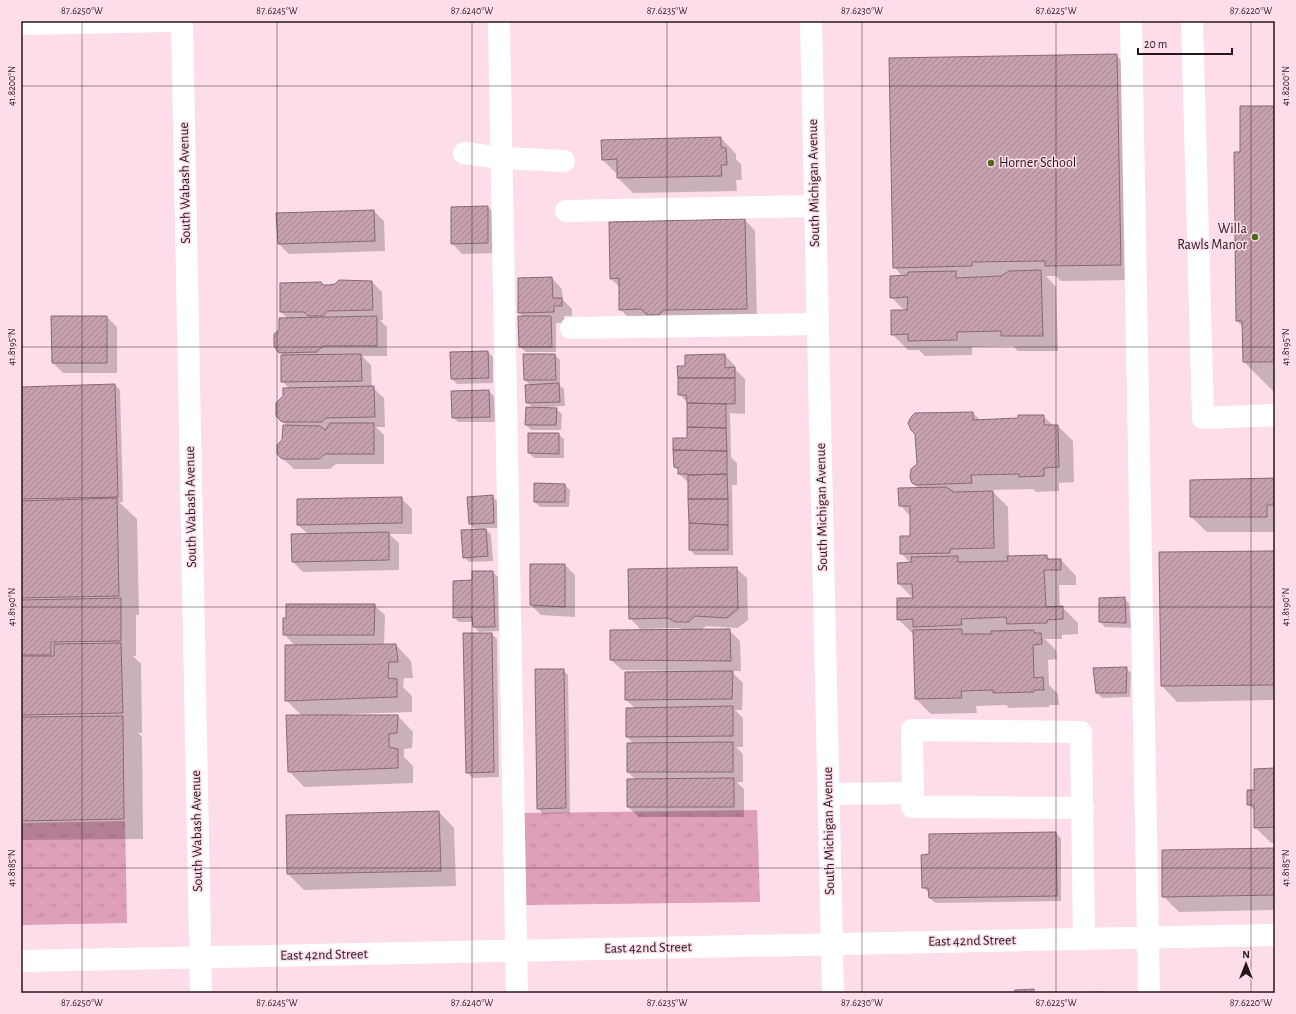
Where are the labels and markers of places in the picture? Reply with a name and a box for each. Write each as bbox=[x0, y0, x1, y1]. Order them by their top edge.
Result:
place label: Horner School bbox=[999, 156, 1076, 170]
marker: Horner School bbox=[986, 158, 996, 168]
place label: Willa Rawls Manor bbox=[1177, 222, 1248, 252]
marker: Willa Rawls Manor bbox=[1250, 232, 1260, 242]

